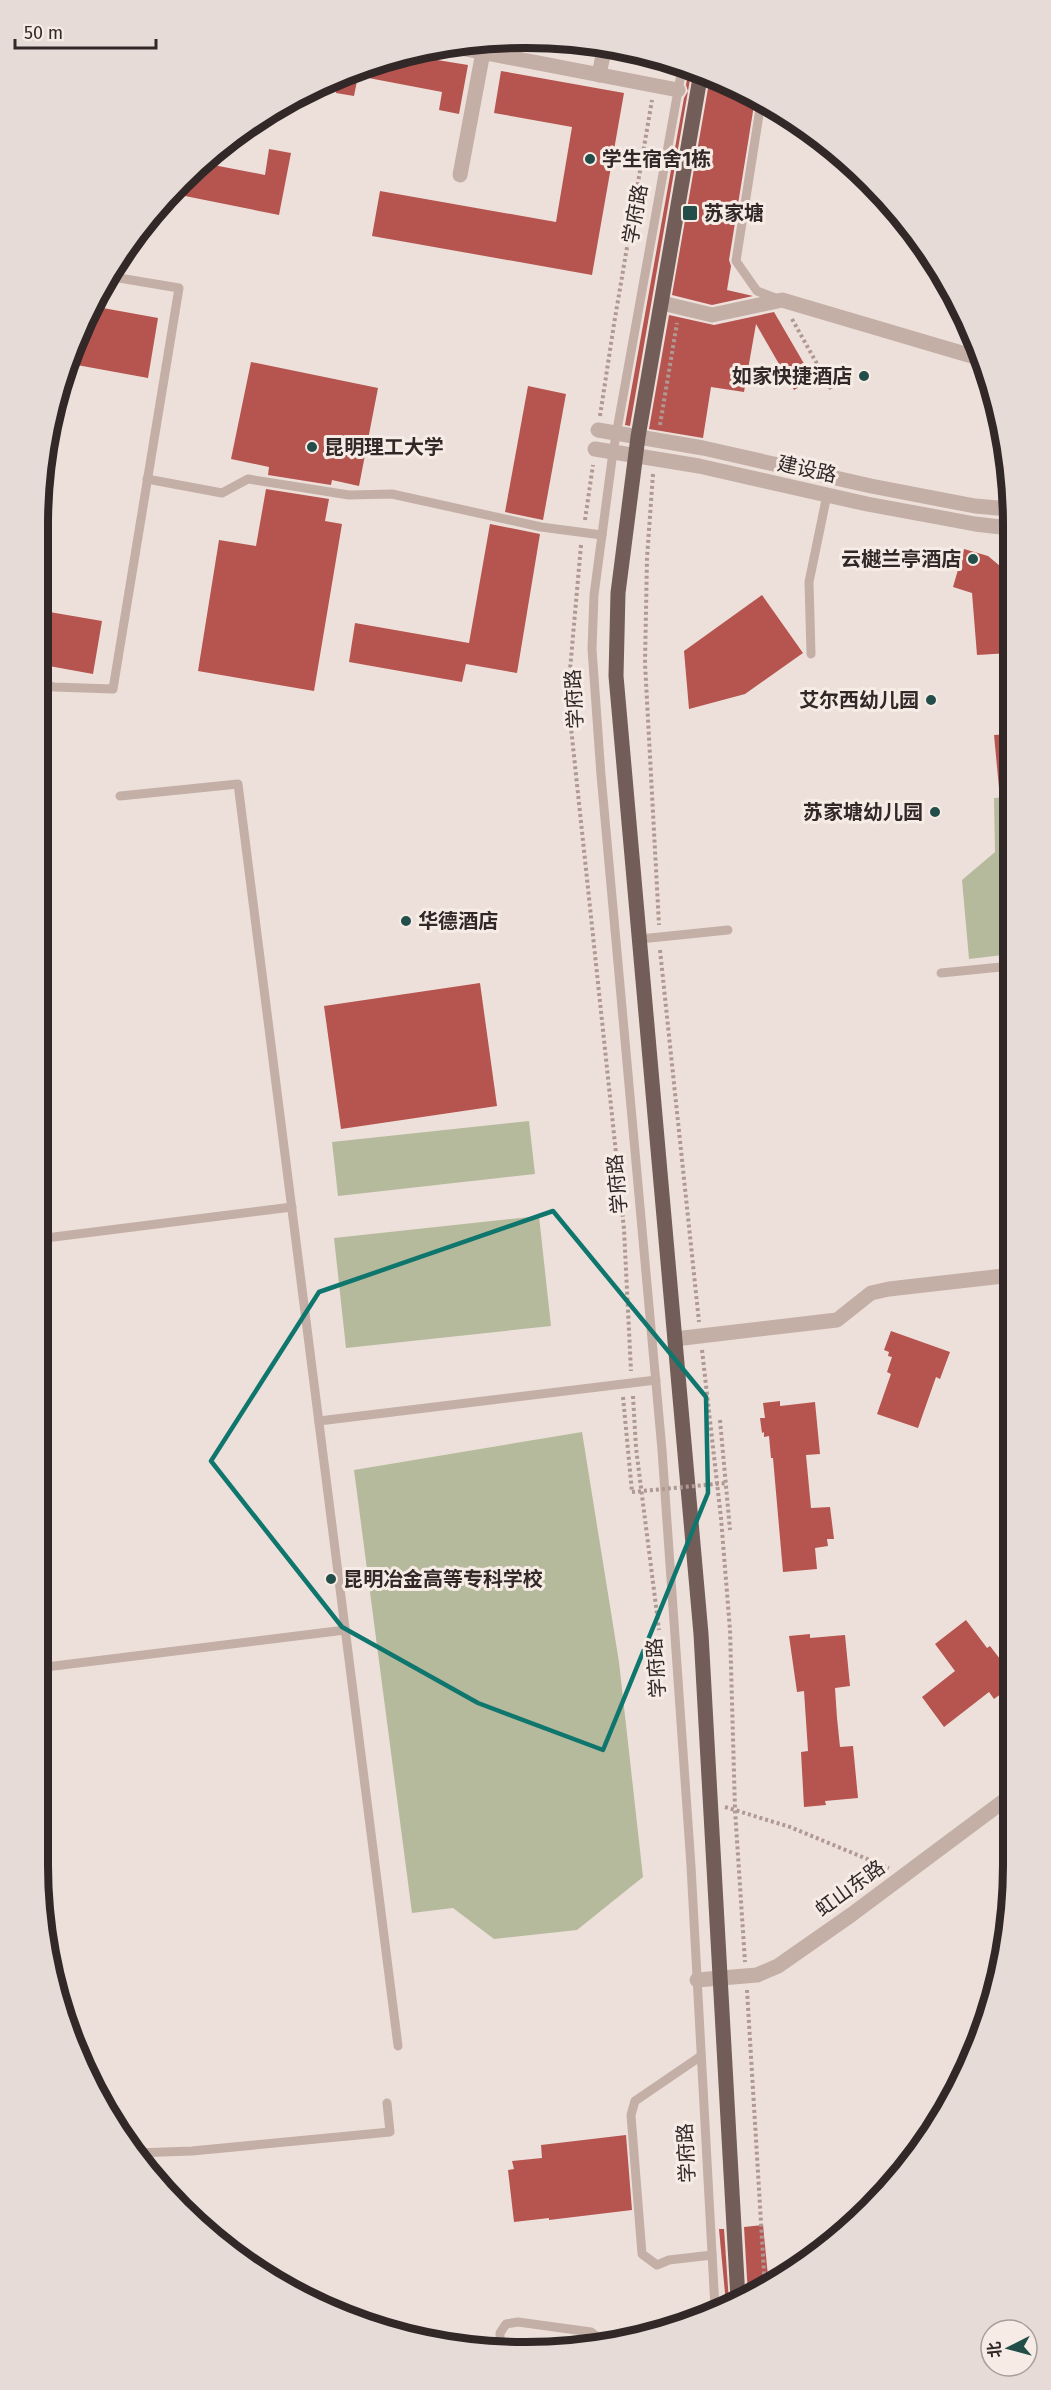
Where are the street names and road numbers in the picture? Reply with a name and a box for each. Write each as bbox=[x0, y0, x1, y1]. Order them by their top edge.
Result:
street label: 学府路 bbox=[618, 182, 652, 246]
street label: 建设路 bbox=[775, 451, 839, 487]
street label: 学府路 bbox=[560, 668, 588, 730]
street label: 学府路 bbox=[602, 1153, 632, 1215]
street label: 学府路 bbox=[642, 1637, 670, 1699]
street label: 虹山东路 bbox=[811, 1855, 889, 1921]
street label: 学府路 bbox=[672, 2122, 700, 2184]

